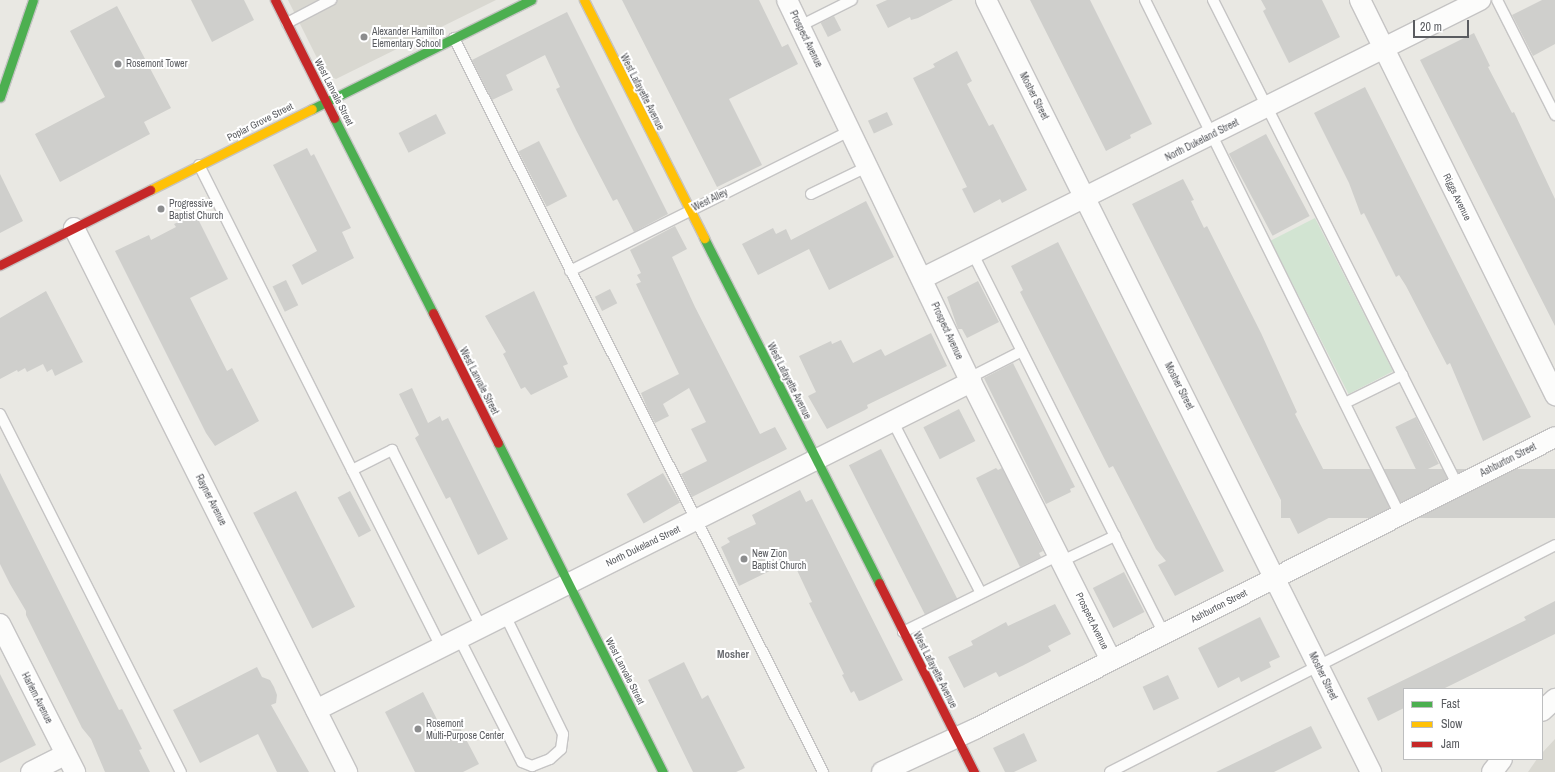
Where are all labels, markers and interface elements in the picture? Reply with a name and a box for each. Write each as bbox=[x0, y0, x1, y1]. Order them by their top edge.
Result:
street label: Prospect Avenue bbox=[787, 8, 825, 70]
scale bar bbox=[1415, 12, 1471, 38]
text: 20 m bbox=[1420, 19, 1442, 35]
place label: Alexander Hamilton Elementary School bbox=[372, 25, 444, 48]
marker: Alexander Hamilton Elementary School bbox=[359, 32, 369, 42]
street label: West Lafayette Avenue bbox=[617, 52, 667, 132]
street label: West Lanvale Street bbox=[312, 56, 356, 128]
place label: Rosemont Tower bbox=[126, 58, 188, 70]
marker: Rosemont Tower bbox=[113, 59, 123, 69]
street label: Mosher Street bbox=[1017, 70, 1051, 122]
street label: Poplar Grove Street bbox=[225, 100, 295, 144]
street label: North Dukeland Street bbox=[1163, 116, 1241, 164]
street label: Riggs Avenue bbox=[1440, 171, 1474, 223]
street label: West Alley bbox=[690, 186, 730, 214]
place label: Progressive Baptist Church bbox=[169, 197, 223, 220]
marker: Progressive Baptist Church bbox=[156, 204, 166, 214]
street label: Prospect Avenue bbox=[928, 300, 966, 362]
street label: West Lafayette Avenue bbox=[764, 341, 814, 421]
street label: West Lanvale Street bbox=[457, 345, 501, 417]
street label: Mosher Street bbox=[1162, 360, 1196, 412]
street label: Ashburton Street bbox=[1478, 441, 1538, 479]
street label: Rayner Avenue bbox=[193, 472, 229, 528]
street label: North Dukeland Street bbox=[604, 523, 682, 569]
place label: New Zion Baptist Church bbox=[752, 547, 806, 570]
marker: New Zion Baptist Church bbox=[739, 554, 749, 564]
street label: Ashburton Street bbox=[1189, 587, 1249, 625]
street label: Prospect Avenue bbox=[1073, 590, 1111, 652]
street label: West Lafayette Avenue bbox=[910, 630, 960, 710]
street label: West Lanvale Street bbox=[603, 635, 647, 707]
district label: Mosher bbox=[717, 647, 749, 661]
street label: Mosher Street bbox=[1306, 650, 1340, 702]
street label: Harlem Avenue bbox=[19, 670, 55, 726]
legend bbox=[1403, 688, 1543, 760]
text: Fast bbox=[1441, 696, 1460, 712]
text: Slow bbox=[1441, 716, 1462, 732]
place label: Rosemont Multi-Purpose Center bbox=[426, 717, 504, 740]
marker: Rosemont Multi-Purpose Center bbox=[413, 724, 423, 734]
text: Jam bbox=[1441, 736, 1460, 752]

